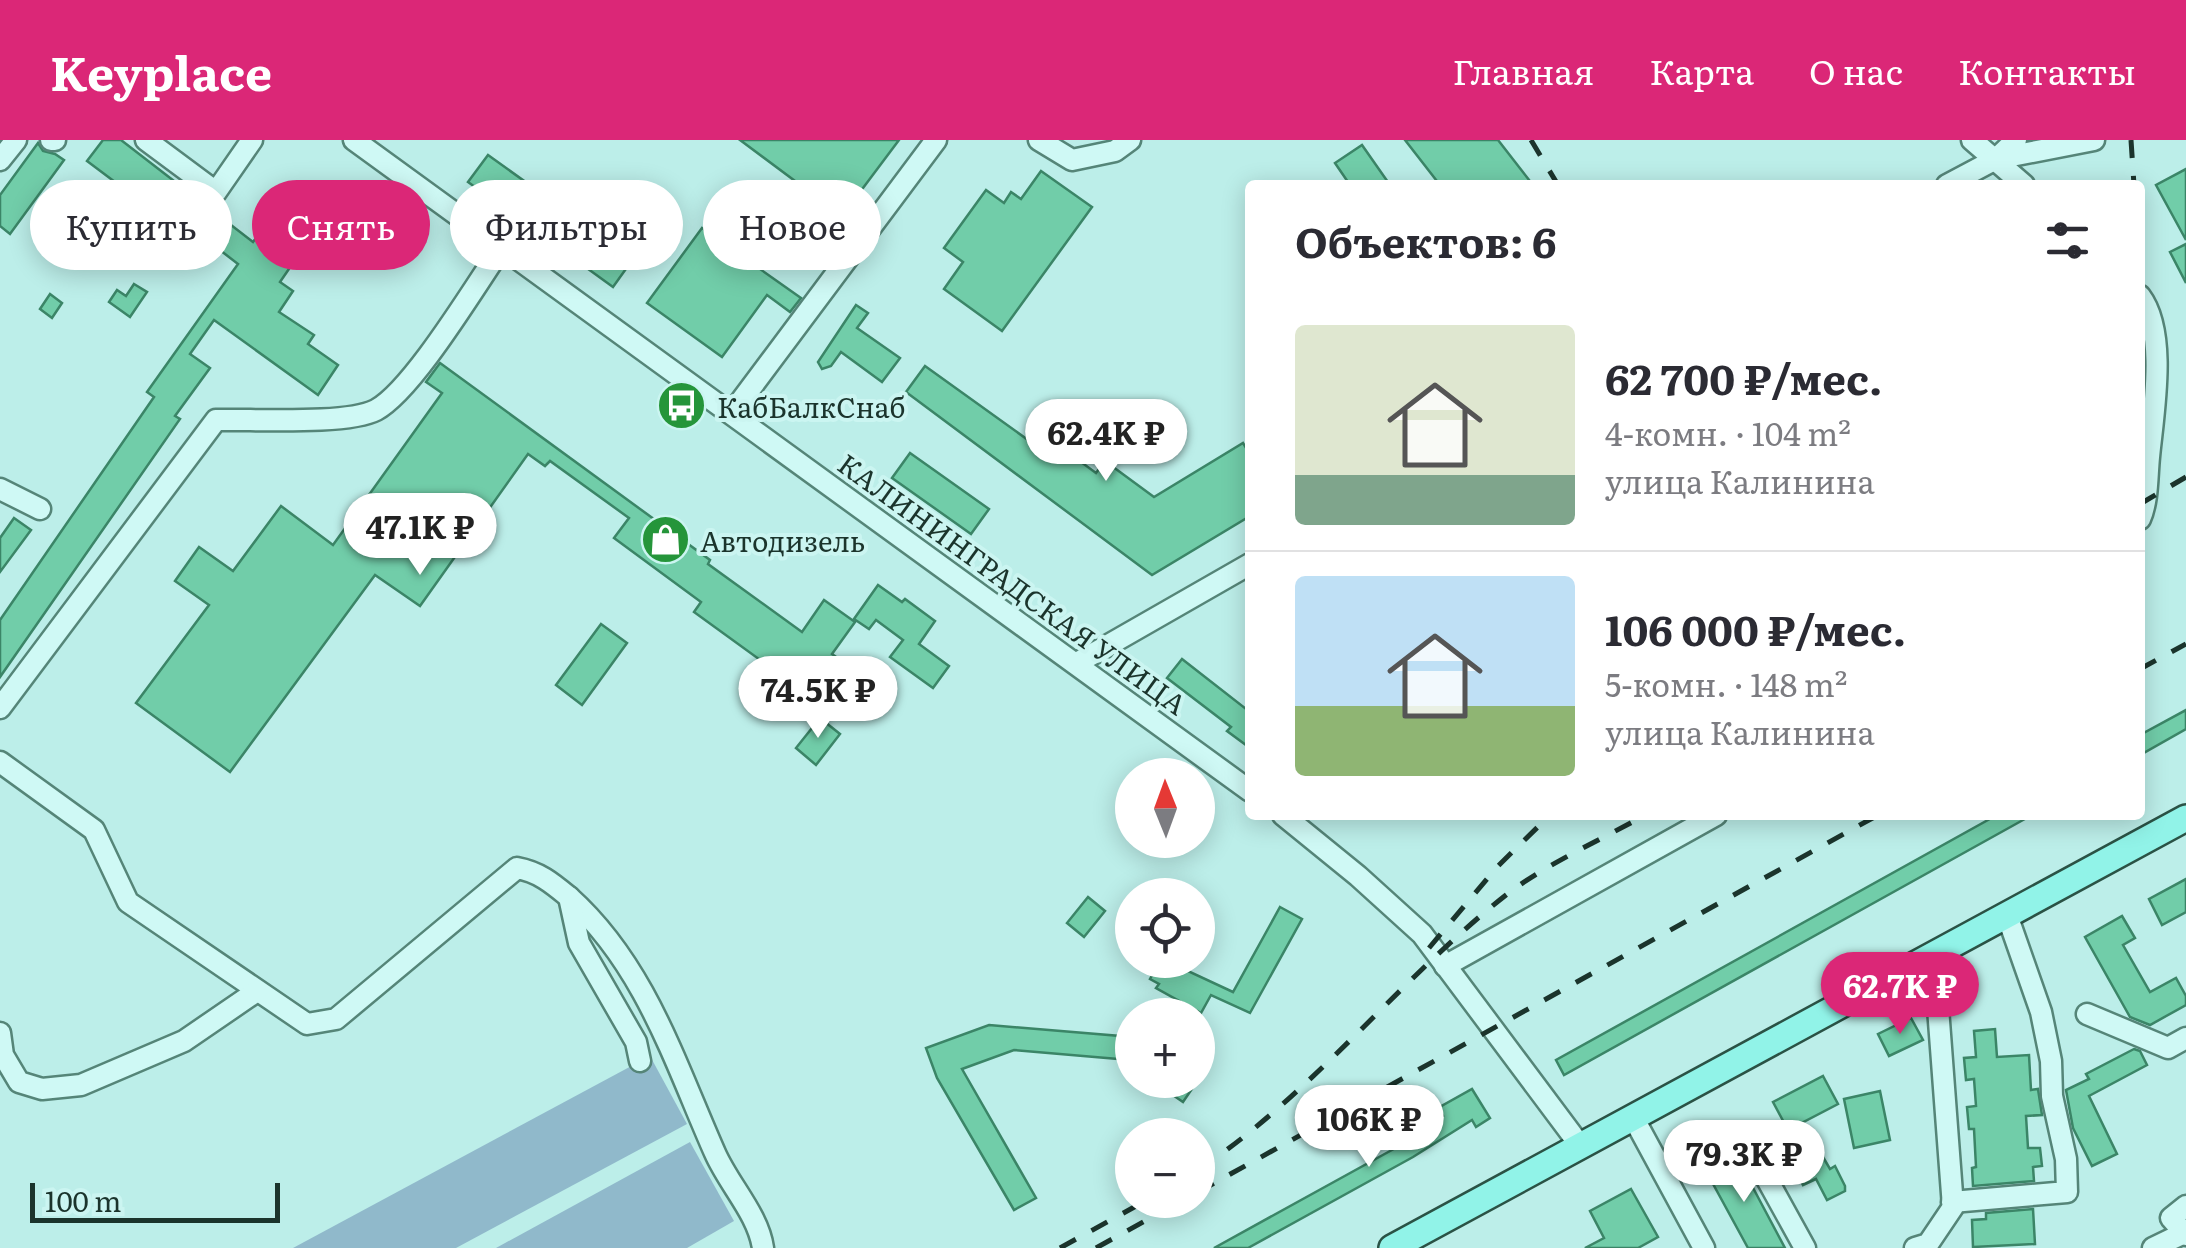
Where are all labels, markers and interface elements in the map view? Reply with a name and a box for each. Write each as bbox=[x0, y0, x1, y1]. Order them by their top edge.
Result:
text: Keyplace bbox=[50, 35, 272, 106]
text: Главная bbox=[1453, 44, 1594, 96]
text: Карта bbox=[1649, 44, 1754, 96]
text: О нас bbox=[1809, 44, 1903, 96]
text: Контакты bbox=[1958, 44, 2136, 96]
chip: Купить bbox=[30, 180, 232, 270]
chip: Снять bbox=[252, 180, 430, 270]
chip: Фильтры bbox=[450, 180, 683, 270]
chip: Новое bbox=[703, 180, 881, 270]
text: Объектов: 6 bbox=[1295, 209, 1556, 271]
icon: filters bbox=[2040, 213, 2095, 268]
text: 62 700 ₽/мес. bbox=[1605, 346, 1883, 408]
icon: home bbox=[1375, 365, 1495, 485]
bus stop icon: КабБалкСнаб bbox=[656, 380, 708, 432]
place label: КабБалкСнаб bbox=[717, 385, 906, 427]
pin: 62.4K ₽ bbox=[1014, 399, 1198, 484]
text: 62.4K ₽ bbox=[1047, 407, 1165, 455]
text: 4-комн. · 104 m² bbox=[1605, 408, 1851, 456]
street label: КАЛИНИНГРАДСКАЯ УЛИЦА bbox=[830, 442, 1196, 724]
text: улица Калинина bbox=[1605, 456, 1875, 504]
pin: 47.1K ₽ bbox=[328, 493, 512, 578]
text: 47.1K ₽ bbox=[366, 501, 474, 549]
shop icon: Автодизель bbox=[639, 514, 691, 566]
place label: Автодизель bbox=[700, 519, 865, 561]
text: 106 000 ₽/мес. bbox=[1605, 597, 1906, 659]
icon: home bbox=[1375, 616, 1495, 736]
pin: 74.5K ₽ bbox=[726, 656, 910, 741]
text: 5-комн. · 148 m² bbox=[1605, 659, 1848, 707]
text: 74.5K ₽ bbox=[760, 664, 876, 712]
text: улица Калинина bbox=[1605, 707, 1875, 755]
north arrow bbox=[1115, 758, 1215, 858]
map controls bbox=[1115, 758, 1215, 1218]
button: locate bbox=[1115, 878, 1215, 978]
pin: 62.7K ₽ bbox=[1808, 952, 1992, 1037]
text: 62.7K ₽ bbox=[1843, 960, 1957, 1008]
button: + bbox=[1115, 998, 1215, 1098]
pin: 106K ₽ bbox=[1288, 1085, 1450, 1170]
text: 106K ₽ bbox=[1317, 1093, 1421, 1141]
button: − bbox=[1115, 1118, 1215, 1218]
pin: 79.3K ₽ bbox=[1652, 1120, 1836, 1205]
text: 79.3K ₽ bbox=[1686, 1128, 1802, 1176]
scale bar bbox=[30, 1178, 280, 1222]
text: 100 m bbox=[45, 1179, 122, 1221]

